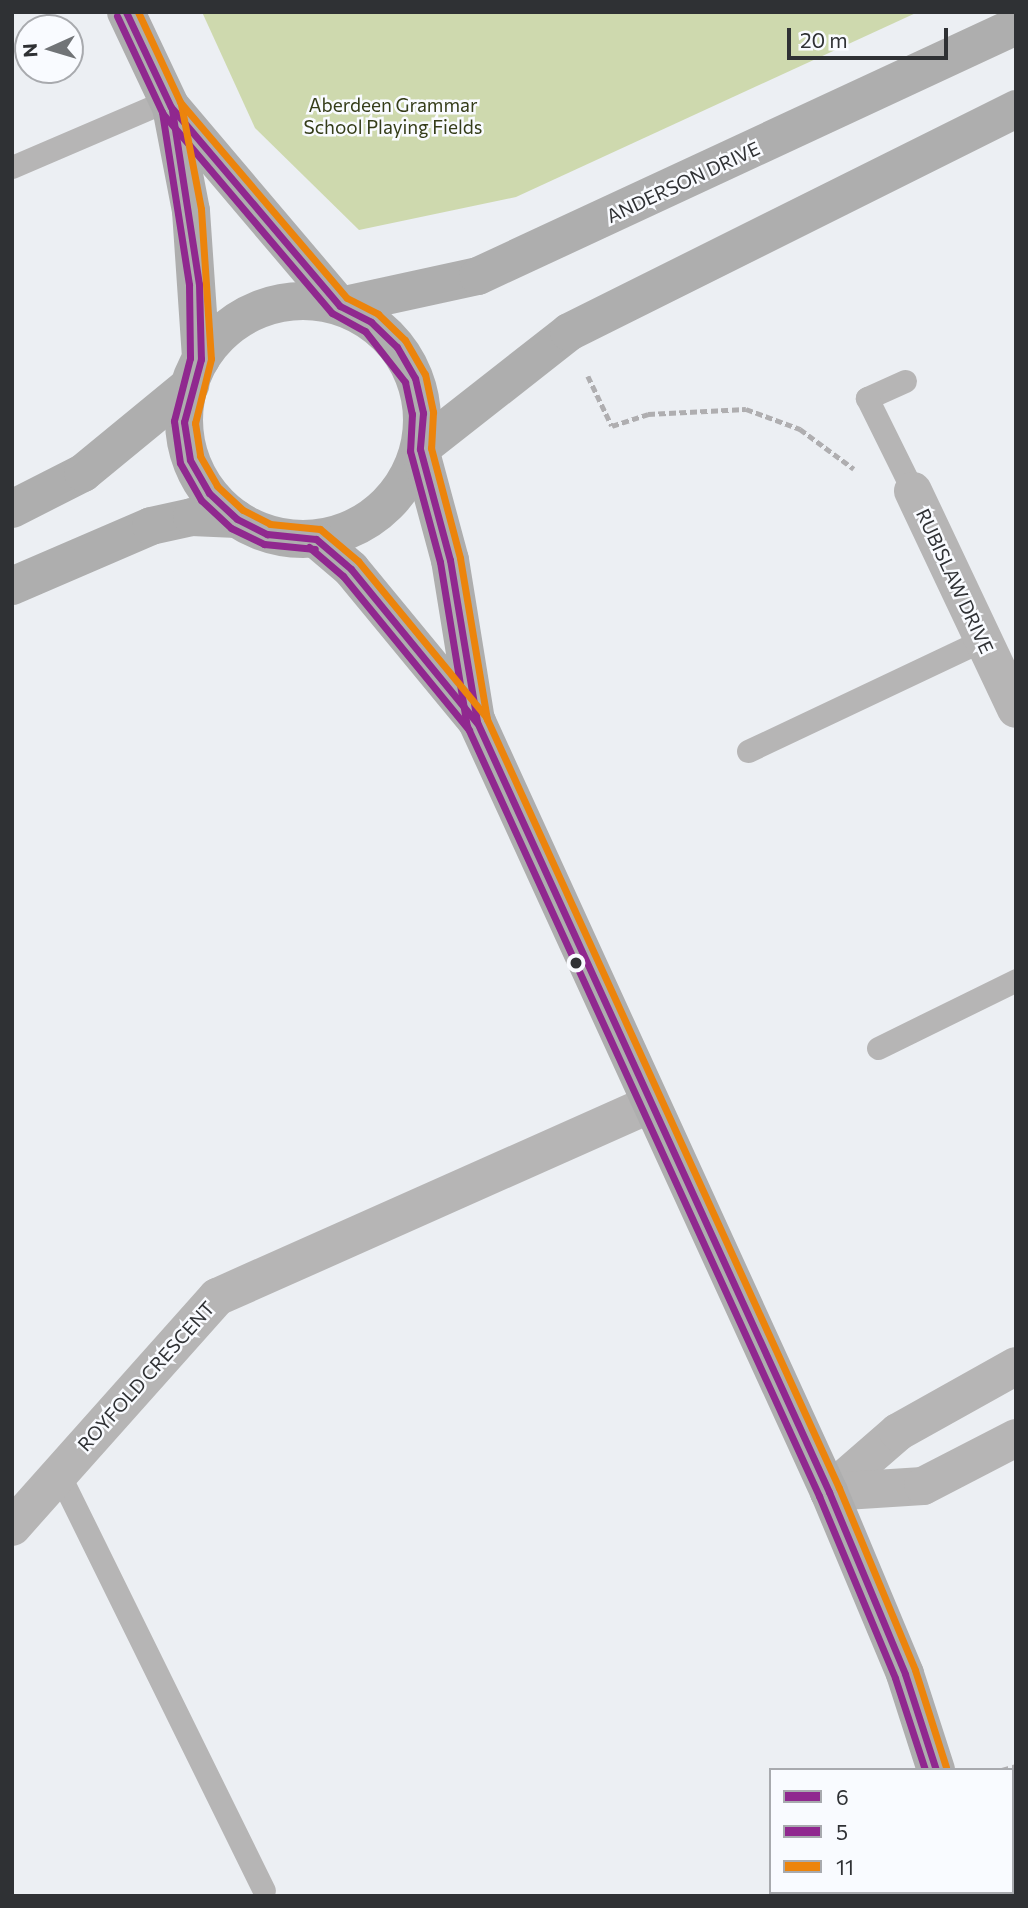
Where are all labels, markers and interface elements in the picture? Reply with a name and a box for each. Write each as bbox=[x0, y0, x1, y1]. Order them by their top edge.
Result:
north arrow bbox=[14, 14, 84, 84]
scale bar bbox=[790, 14, 951, 58]
text: 20 m bbox=[800, 27, 848, 52]
text: N bbox=[18, 42, 42, 58]
park label: Aberdeen Grammar School Playing Fields bbox=[304, 94, 482, 138]
street label: ANDERSON DRIVE bbox=[603, 137, 763, 227]
street label: RUBISLAW DRIVE bbox=[912, 505, 998, 657]
unlabelled marker bbox=[569, 956, 583, 970]
street label: ROYFOLD CRESCENT bbox=[73, 1296, 219, 1456]
legend bbox=[769, 1768, 1014, 1894]
text: 6 bbox=[836, 1784, 849, 1809]
text: 5 bbox=[836, 1819, 848, 1844]
text: 11 bbox=[836, 1854, 854, 1879]

